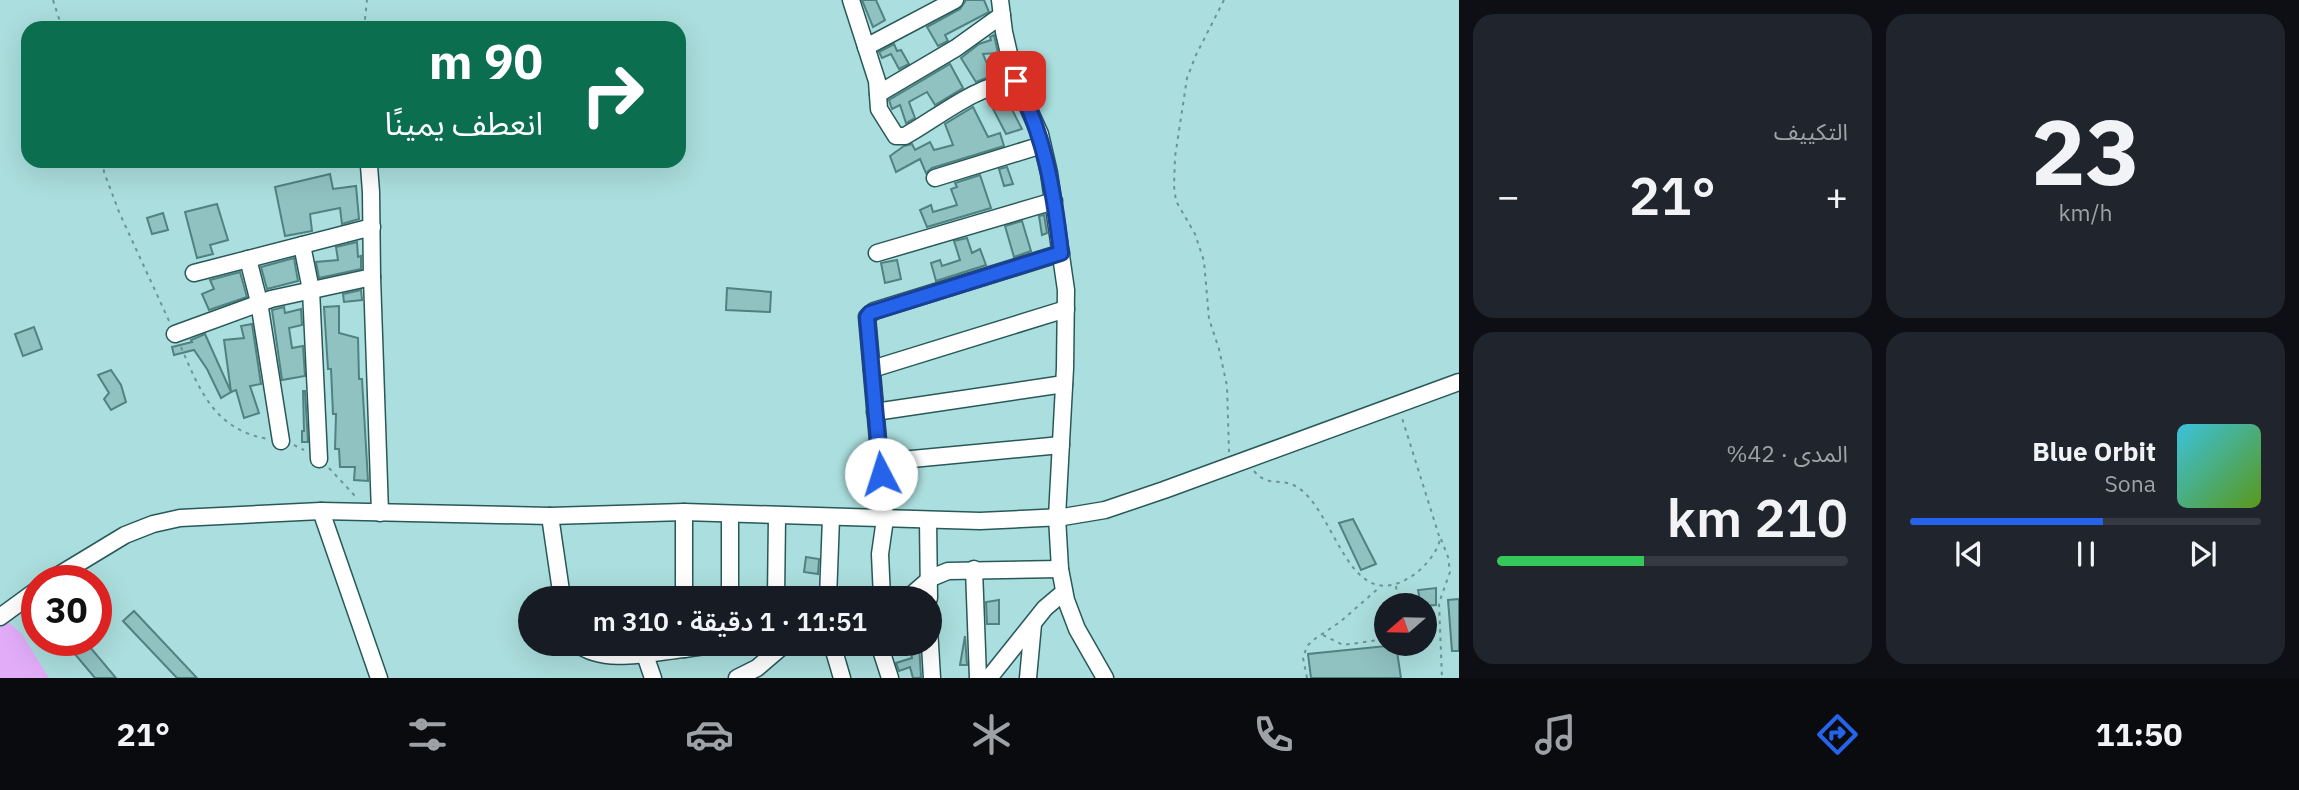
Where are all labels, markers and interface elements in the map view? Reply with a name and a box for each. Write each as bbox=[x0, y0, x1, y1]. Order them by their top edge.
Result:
text: 90 m bbox=[429, 29, 543, 92]
icon: right bbox=[567, 49, 658, 140]
pin bbox=[986, 51, 1046, 111]
icon: arrive bbox=[997, 62, 1035, 100]
text: 23 bbox=[2031, 92, 2140, 210]
text: انعطف يمينًا bbox=[384, 102, 543, 144]
text: التكييف bbox=[1774, 116, 1848, 146]
text: 21° bbox=[1629, 162, 1716, 229]
text: − bbox=[1497, 171, 1520, 220]
text: + bbox=[1825, 171, 1848, 220]
text: km/h bbox=[2058, 197, 2113, 227]
text: Blue Orbit bbox=[2032, 434, 2156, 468]
position arrow bbox=[844, 437, 918, 511]
text: المدى · 42% bbox=[1726, 438, 1848, 468]
text: Sona bbox=[2104, 468, 2156, 498]
text: 210 km bbox=[1667, 484, 1848, 551]
icon: previous bbox=[1950, 535, 1988, 573]
icon: pause bbox=[2067, 535, 2105, 573]
icon: next bbox=[2184, 535, 2222, 573]
speed limit sign: 30 bbox=[21, 565, 112, 656]
north arrow bbox=[1374, 593, 1437, 656]
map controls bbox=[1374, 593, 1437, 656]
text: 11:51 · 1 دقيقة · 310 m bbox=[593, 604, 867, 638]
icon: filters bbox=[403, 710, 452, 759]
icon: car bbox=[685, 710, 734, 759]
icon: climate bbox=[967, 710, 1016, 759]
icon: phone bbox=[1249, 710, 1298, 759]
icon: music bbox=[1531, 710, 1580, 759]
icon: directions bbox=[1813, 710, 1862, 759]
text: 21° bbox=[117, 713, 170, 755]
text: 11:50 bbox=[2095, 713, 2183, 755]

